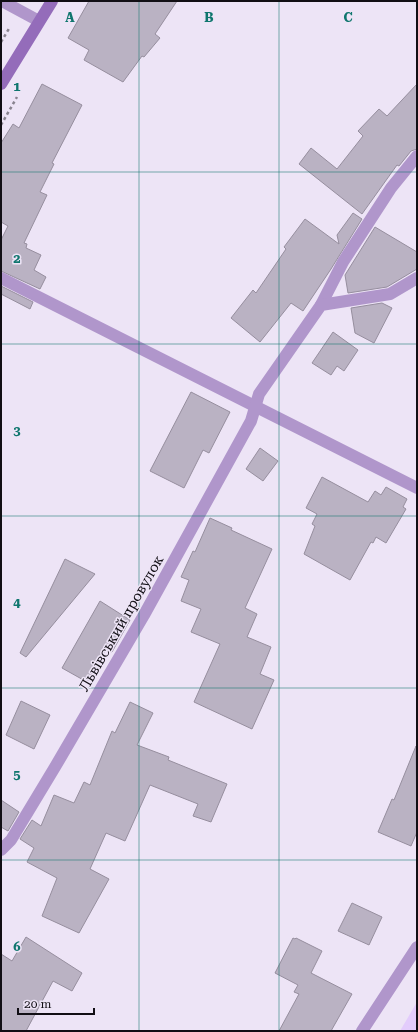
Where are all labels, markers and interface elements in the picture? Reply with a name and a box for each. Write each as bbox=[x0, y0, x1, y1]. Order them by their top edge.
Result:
text: A bbox=[65, 10, 75, 25]
text: B bbox=[204, 10, 214, 25]
text: C bbox=[343, 10, 353, 25]
text: 1 bbox=[13, 79, 21, 94]
text: 2 bbox=[13, 251, 21, 266]
text: 3 bbox=[13, 423, 21, 438]
street label: Львівський провулок bbox=[76, 552, 167, 694]
text: 4 bbox=[13, 595, 21, 610]
text: 5 bbox=[13, 767, 21, 782]
text: 6 bbox=[13, 939, 21, 954]
scale bar bbox=[18, 990, 94, 1016]
text: 20 m bbox=[24, 997, 51, 1011]

